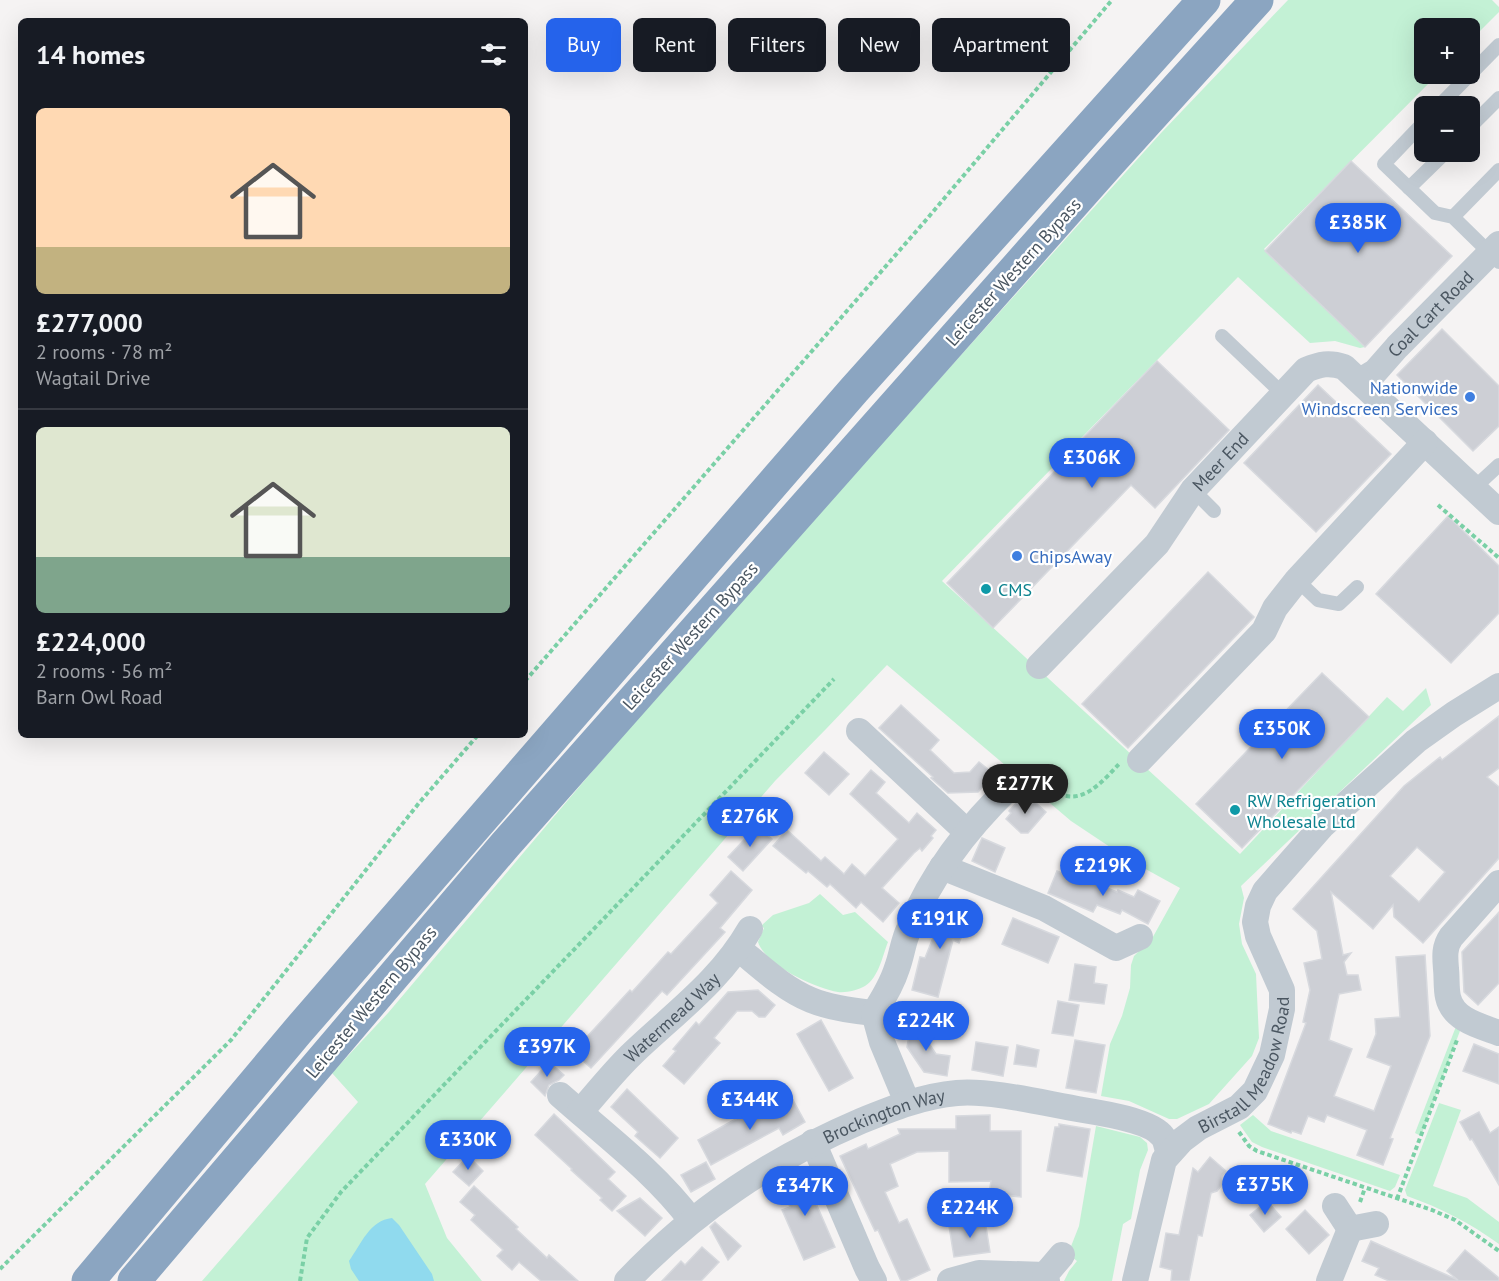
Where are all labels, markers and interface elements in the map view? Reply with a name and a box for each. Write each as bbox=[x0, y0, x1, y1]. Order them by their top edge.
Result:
chip: Buy bbox=[546, 18, 621, 72]
chip: Rent bbox=[633, 18, 716, 72]
chip: Filters bbox=[728, 18, 826, 72]
chip: New bbox=[838, 18, 920, 72]
chip: Apartment bbox=[932, 18, 1070, 72]
map controls bbox=[1414, 18, 1480, 162]
button: + bbox=[1414, 18, 1480, 84]
text: 14 homes bbox=[36, 38, 145, 71]
icon: filters bbox=[477, 38, 510, 71]
button: − bbox=[1414, 96, 1480, 162]
icon: home bbox=[219, 147, 327, 255]
street label: Leicester Western Bypass bbox=[940, 193, 1086, 351]
pin: £385K bbox=[1316, 203, 1400, 254]
text: £385K bbox=[1329, 209, 1387, 235]
street label: Coal Cart Road bbox=[1382, 265, 1478, 362]
text: £277,000 bbox=[36, 306, 143, 339]
text: 2 rooms · 78 m² bbox=[36, 339, 172, 365]
text: Wagtail Drive bbox=[36, 365, 150, 391]
place label: Nationwide Windscreen Services bbox=[1301, 376, 1458, 420]
marker: Nationwide Windscreen Services bbox=[1463, 390, 1477, 404]
street label: Meer End bbox=[1187, 427, 1253, 496]
pin: £306K bbox=[1050, 438, 1134, 489]
text: £306K bbox=[1063, 444, 1121, 470]
icon: home bbox=[219, 466, 327, 574]
place label: ChipsAway bbox=[1029, 545, 1113, 568]
marker: ChipsAway bbox=[1010, 549, 1024, 563]
street label: Leicester Western Bypass bbox=[617, 557, 763, 715]
place label: CMS bbox=[998, 578, 1032, 601]
marker: CMS bbox=[979, 582, 993, 596]
text: £224,000 bbox=[36, 625, 146, 658]
text: 2 rooms · 56 m² bbox=[36, 658, 172, 684]
text: Barn Owl Road bbox=[36, 684, 163, 710]
pin: £350K bbox=[1240, 709, 1324, 760]
text: £350K bbox=[1253, 715, 1311, 741]
pin: £277K bbox=[983, 764, 1067, 815]
text: £277K bbox=[996, 770, 1054, 796]
place label: RW Refrigeration Wholesale Ltd bbox=[1247, 789, 1376, 833]
pin: £276K bbox=[708, 797, 792, 848]
text: £276K bbox=[721, 803, 779, 829]
marker: RW Refrigeration Wholesale Ltd bbox=[1228, 803, 1242, 817]
pin: £219K bbox=[1061, 846, 1145, 897]
text: £219K bbox=[1074, 852, 1132, 878]
pin: £191K bbox=[898, 899, 982, 950]
text: £191K bbox=[911, 905, 969, 931]
street label: Leicester Western Bypass bbox=[301, 921, 441, 1083]
street label: Watermead Way bbox=[619, 967, 725, 1067]
street label: Birstall Meadow Road bbox=[1194, 997, 1294, 1138]
pin: £224K bbox=[884, 1001, 968, 1052]
text: £224K bbox=[897, 1007, 955, 1033]
pin: £397K bbox=[505, 1027, 589, 1078]
text: £397K bbox=[518, 1033, 576, 1059]
pin: £344K bbox=[708, 1080, 792, 1131]
street label: Brockington Way bbox=[819, 1083, 947, 1148]
text: £344K bbox=[721, 1086, 779, 1112]
pin: £330K bbox=[426, 1120, 510, 1171]
text: £330K bbox=[439, 1126, 497, 1152]
pin: £375K bbox=[1223, 1165, 1307, 1216]
pin: £347K bbox=[763, 1166, 847, 1217]
text: £375K bbox=[1236, 1171, 1294, 1197]
text: £347K bbox=[776, 1172, 834, 1198]
pin: £224K bbox=[928, 1188, 1012, 1239]
text: £224K bbox=[941, 1194, 999, 1220]

